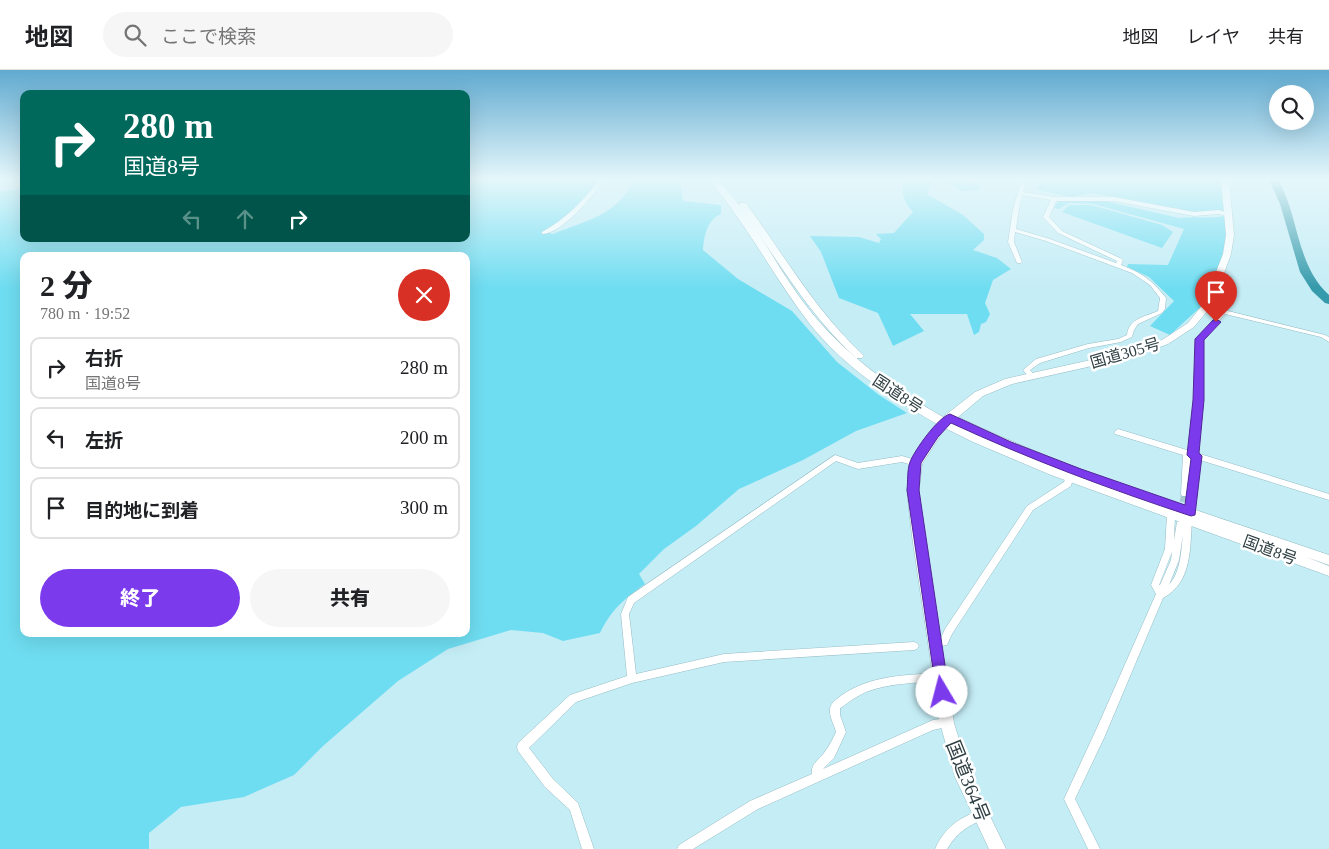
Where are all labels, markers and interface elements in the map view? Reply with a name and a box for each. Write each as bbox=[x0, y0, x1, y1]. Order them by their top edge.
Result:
search box bbox=[103, 12, 453, 57]
icon: search bbox=[121, 21, 149, 49]
text: 地図 bbox=[25, 24, 73, 50]
text: ここで検索 bbox=[161, 26, 256, 47]
text: 地図 bbox=[1123, 27, 1159, 47]
text: レイヤ bbox=[1187, 27, 1240, 47]
text: 共有 bbox=[1268, 27, 1304, 47]
map controls bbox=[1269, 85, 1314, 130]
button: search bbox=[1269, 85, 1314, 130]
text: 280 m bbox=[123, 107, 213, 146]
icon: right bbox=[40, 110, 105, 175]
text: 国道8号 bbox=[123, 154, 200, 179]
icon: left bbox=[178, 205, 206, 233]
icon: ahead bbox=[231, 205, 259, 233]
icon: right bbox=[284, 205, 312, 233]
text: 2 分 bbox=[40, 269, 93, 302]
button: close bbox=[398, 269, 450, 321]
pin bbox=[1195, 271, 1237, 322]
icon: arrive bbox=[1202, 278, 1230, 306]
text: 780 m · 19:52 bbox=[40, 305, 130, 322]
street label: 国道305号 bbox=[1088, 335, 1162, 371]
text: 右折 bbox=[85, 348, 123, 369]
icon: right bbox=[42, 354, 70, 382]
text: 280 m bbox=[400, 357, 448, 378]
street label: 国道8号 bbox=[870, 372, 926, 416]
text: 国道8号 bbox=[85, 375, 141, 392]
icon: left bbox=[42, 424, 70, 452]
text: 200 m bbox=[400, 427, 448, 448]
text: 左折 bbox=[85, 430, 123, 451]
icon: arrive bbox=[42, 494, 70, 522]
text: 300 m bbox=[400, 497, 448, 518]
text: 目的地に到着 bbox=[85, 500, 199, 521]
street label: 国道8号 bbox=[1241, 532, 1299, 568]
button: 終了 bbox=[40, 569, 240, 627]
button: 共有 bbox=[250, 569, 450, 627]
position arrow bbox=[915, 665, 967, 717]
street label: 国道364号 bbox=[942, 737, 994, 825]

